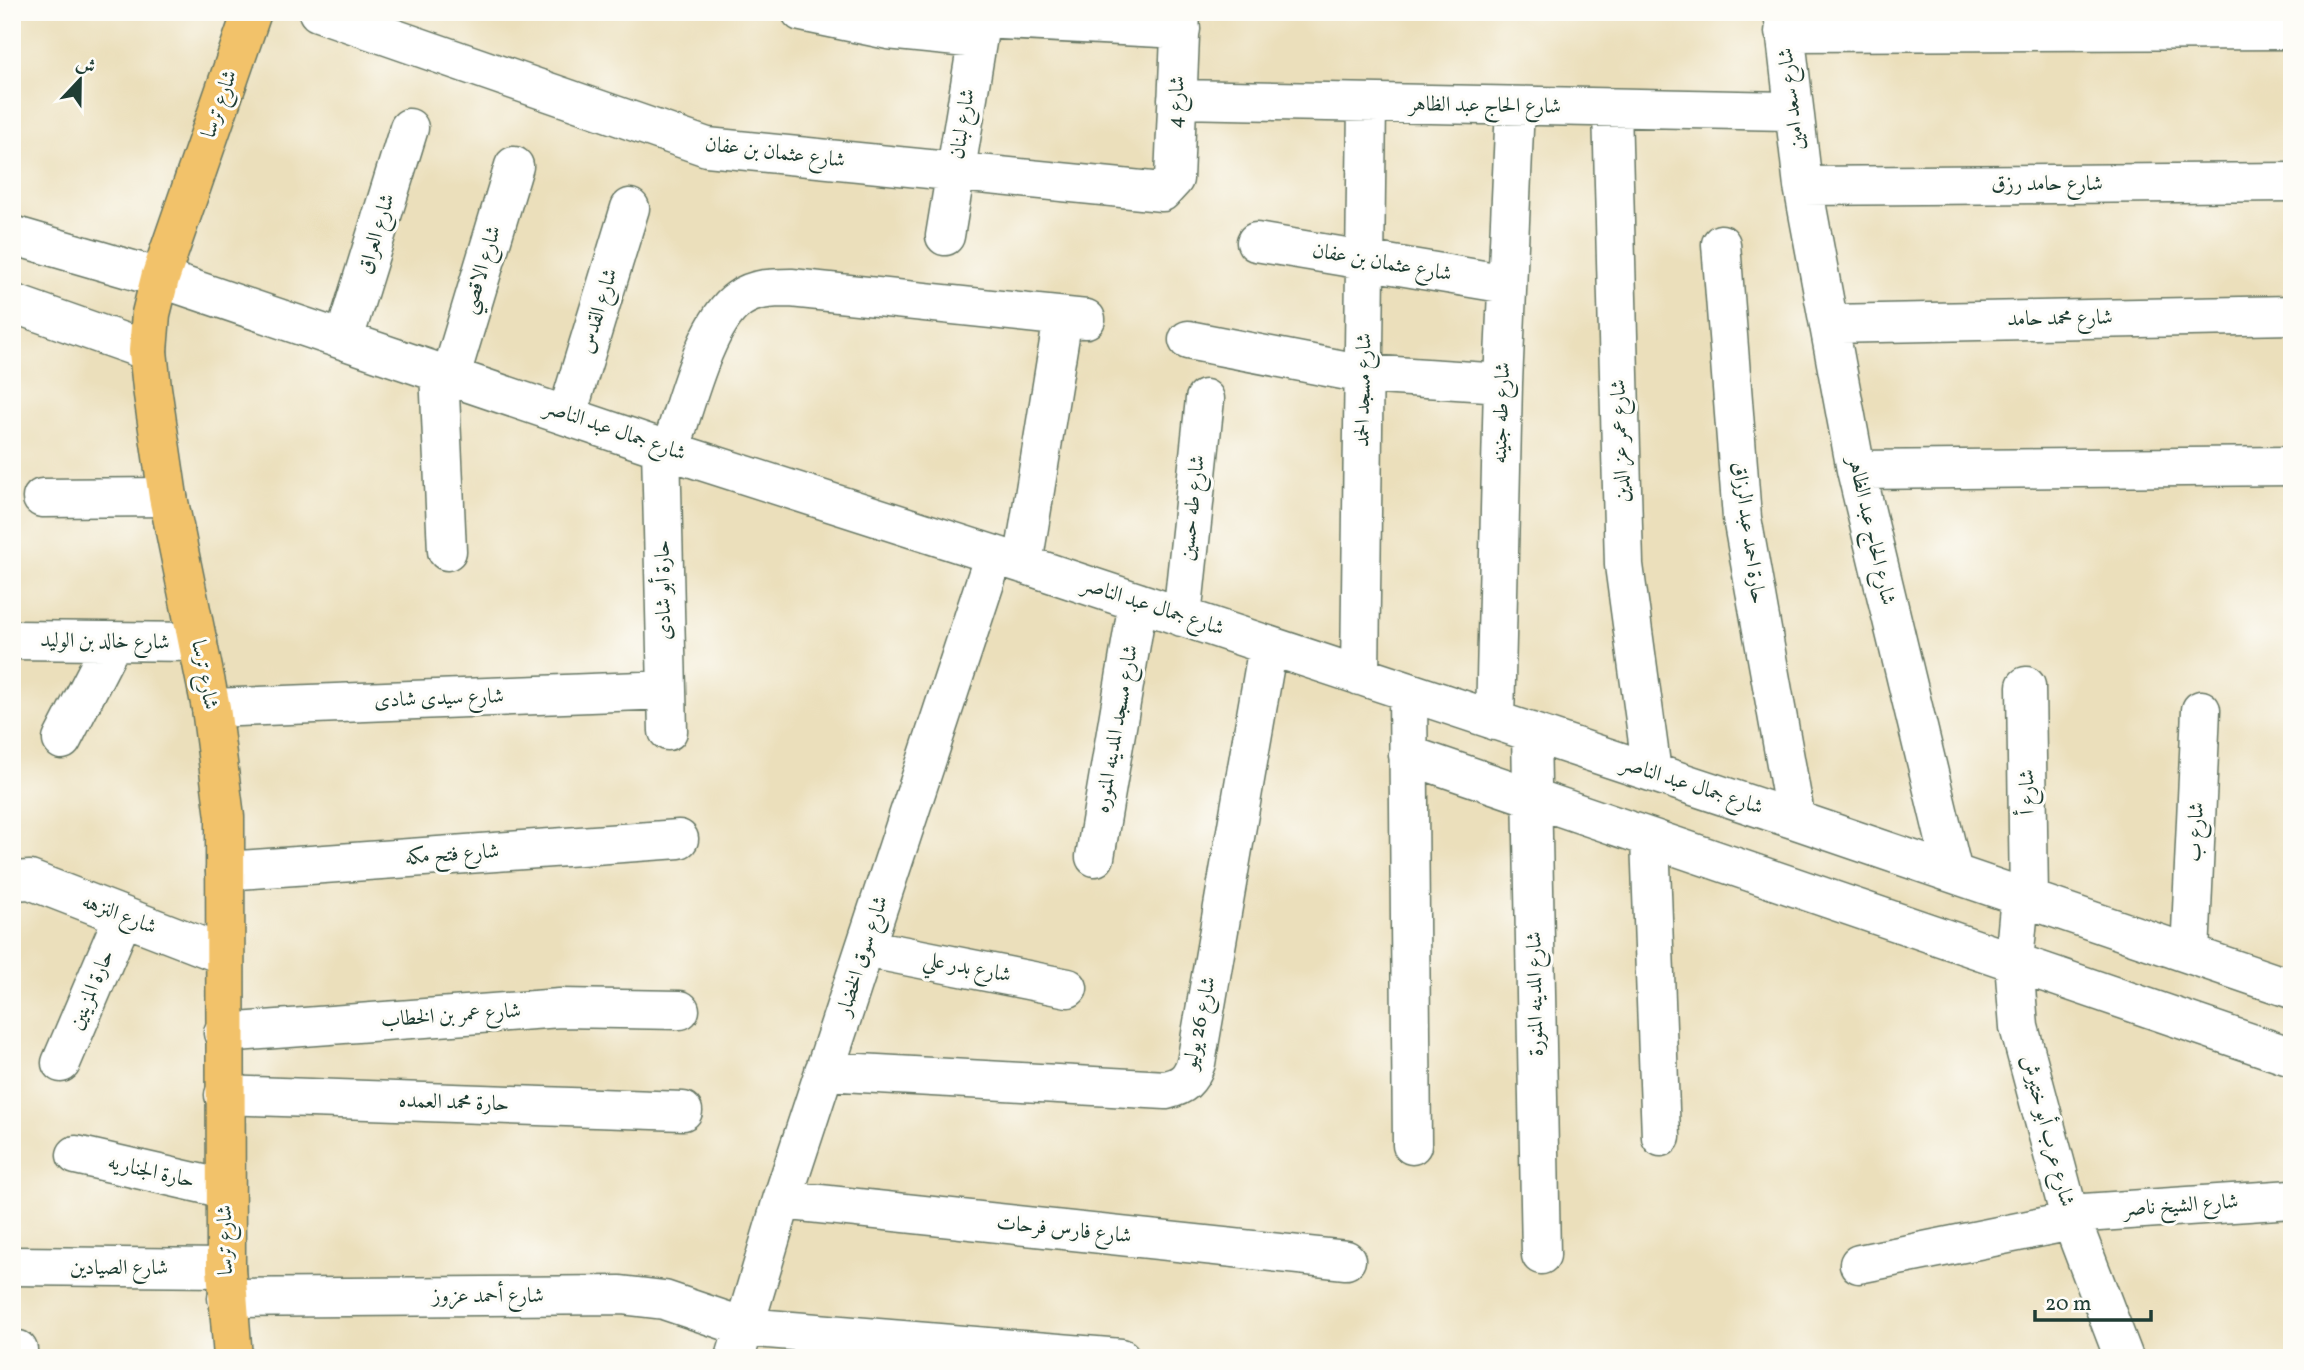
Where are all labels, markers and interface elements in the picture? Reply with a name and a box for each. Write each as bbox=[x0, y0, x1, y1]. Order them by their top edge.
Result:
north arrow bbox=[46, 46, 116, 116]
street label: شارع سعد امين bbox=[1771, 46, 1815, 152]
text: ش bbox=[72, 51, 99, 82]
street label: شارع ترسا bbox=[195, 66, 247, 143]
street label: شارع 4 bbox=[1161, 75, 1195, 129]
street label: شارع لبنان bbox=[943, 86, 985, 162]
street label: شارع الحاج عبد الظاهر bbox=[1407, 90, 1561, 125]
street label: شارع عثمان بن عفان bbox=[703, 130, 847, 178]
street label: شارع حامد رزق bbox=[1991, 170, 2103, 201]
street label: شارع العراق bbox=[351, 190, 405, 278]
street label: شارع الاقصي bbox=[455, 222, 513, 319]
street label: شارع عثمان بن عفان bbox=[1310, 236, 1454, 292]
street label: شارع القدس bbox=[572, 265, 628, 358]
street label: شارع محمد حامد bbox=[2007, 304, 2113, 336]
street label: شارع مسجد الحمد bbox=[1349, 333, 1381, 447]
street label: شارع طه جنينه bbox=[1486, 362, 1520, 464]
street label: شارع عمر عز الدين bbox=[1604, 379, 1640, 503]
street label: شارع جمال عبد الناصر bbox=[538, 393, 690, 471]
street label: شارع الحاج عبد الظاهر bbox=[1836, 452, 1902, 609]
street label: شارع طه حسين bbox=[1173, 454, 1215, 563]
street label: حارة احمد عبد الرزاق bbox=[1724, 460, 1772, 606]
street label: حارة أبو شادى bbox=[647, 540, 679, 641]
street label: شارع جمال عبد الناصر bbox=[1076, 570, 1228, 646]
street label: شارع خالد بن الوليد bbox=[40, 626, 170, 660]
street label: شارع ترسا bbox=[181, 638, 225, 713]
street label: شارع مسجد المدينه المنوره bbox=[1088, 643, 1148, 816]
street label: شارع سيدى شادى bbox=[373, 682, 505, 718]
street label: شارع جمال عبد الناصر bbox=[1615, 749, 1767, 825]
street label: شارع أ bbox=[2011, 769, 2045, 815]
street label: شارع ب bbox=[2180, 801, 2214, 863]
street label: شارع فتح مكه bbox=[404, 837, 500, 876]
street label: شارع النزهه bbox=[77, 888, 161, 944]
street label: شارع سوق الخضار bbox=[829, 892, 898, 1022]
street label: شارع المدينه المنورة bbox=[1520, 931, 1554, 1057]
street label: حارة المزينين bbox=[62, 945, 122, 1035]
street label: شارع بدر علي bbox=[920, 945, 1013, 995]
street label: شارع 26 يوليو bbox=[1176, 974, 1226, 1074]
street label: شارع عمر بن الخطاب bbox=[380, 997, 522, 1037]
street label: شارع عرب أبو ختيرش bbox=[2011, 1051, 2083, 1211]
street label: حارة محمد العمده bbox=[398, 1087, 510, 1119]
street label: حارة الجناريه bbox=[105, 1148, 197, 1196]
street label: شارع الشيخ ناصر bbox=[2121, 1188, 2240, 1228]
street label: شارع ترسا bbox=[211, 1205, 243, 1275]
street label: شارع فارس فرحات bbox=[995, 1209, 1133, 1253]
street label: شارع الصيادين bbox=[70, 1254, 168, 1285]
scale bar bbox=[2035, 1279, 2150, 1323]
street label: شارع أحمد عزوز bbox=[430, 1280, 544, 1313]
text: 20 m bbox=[2045, 1290, 2091, 1319]

